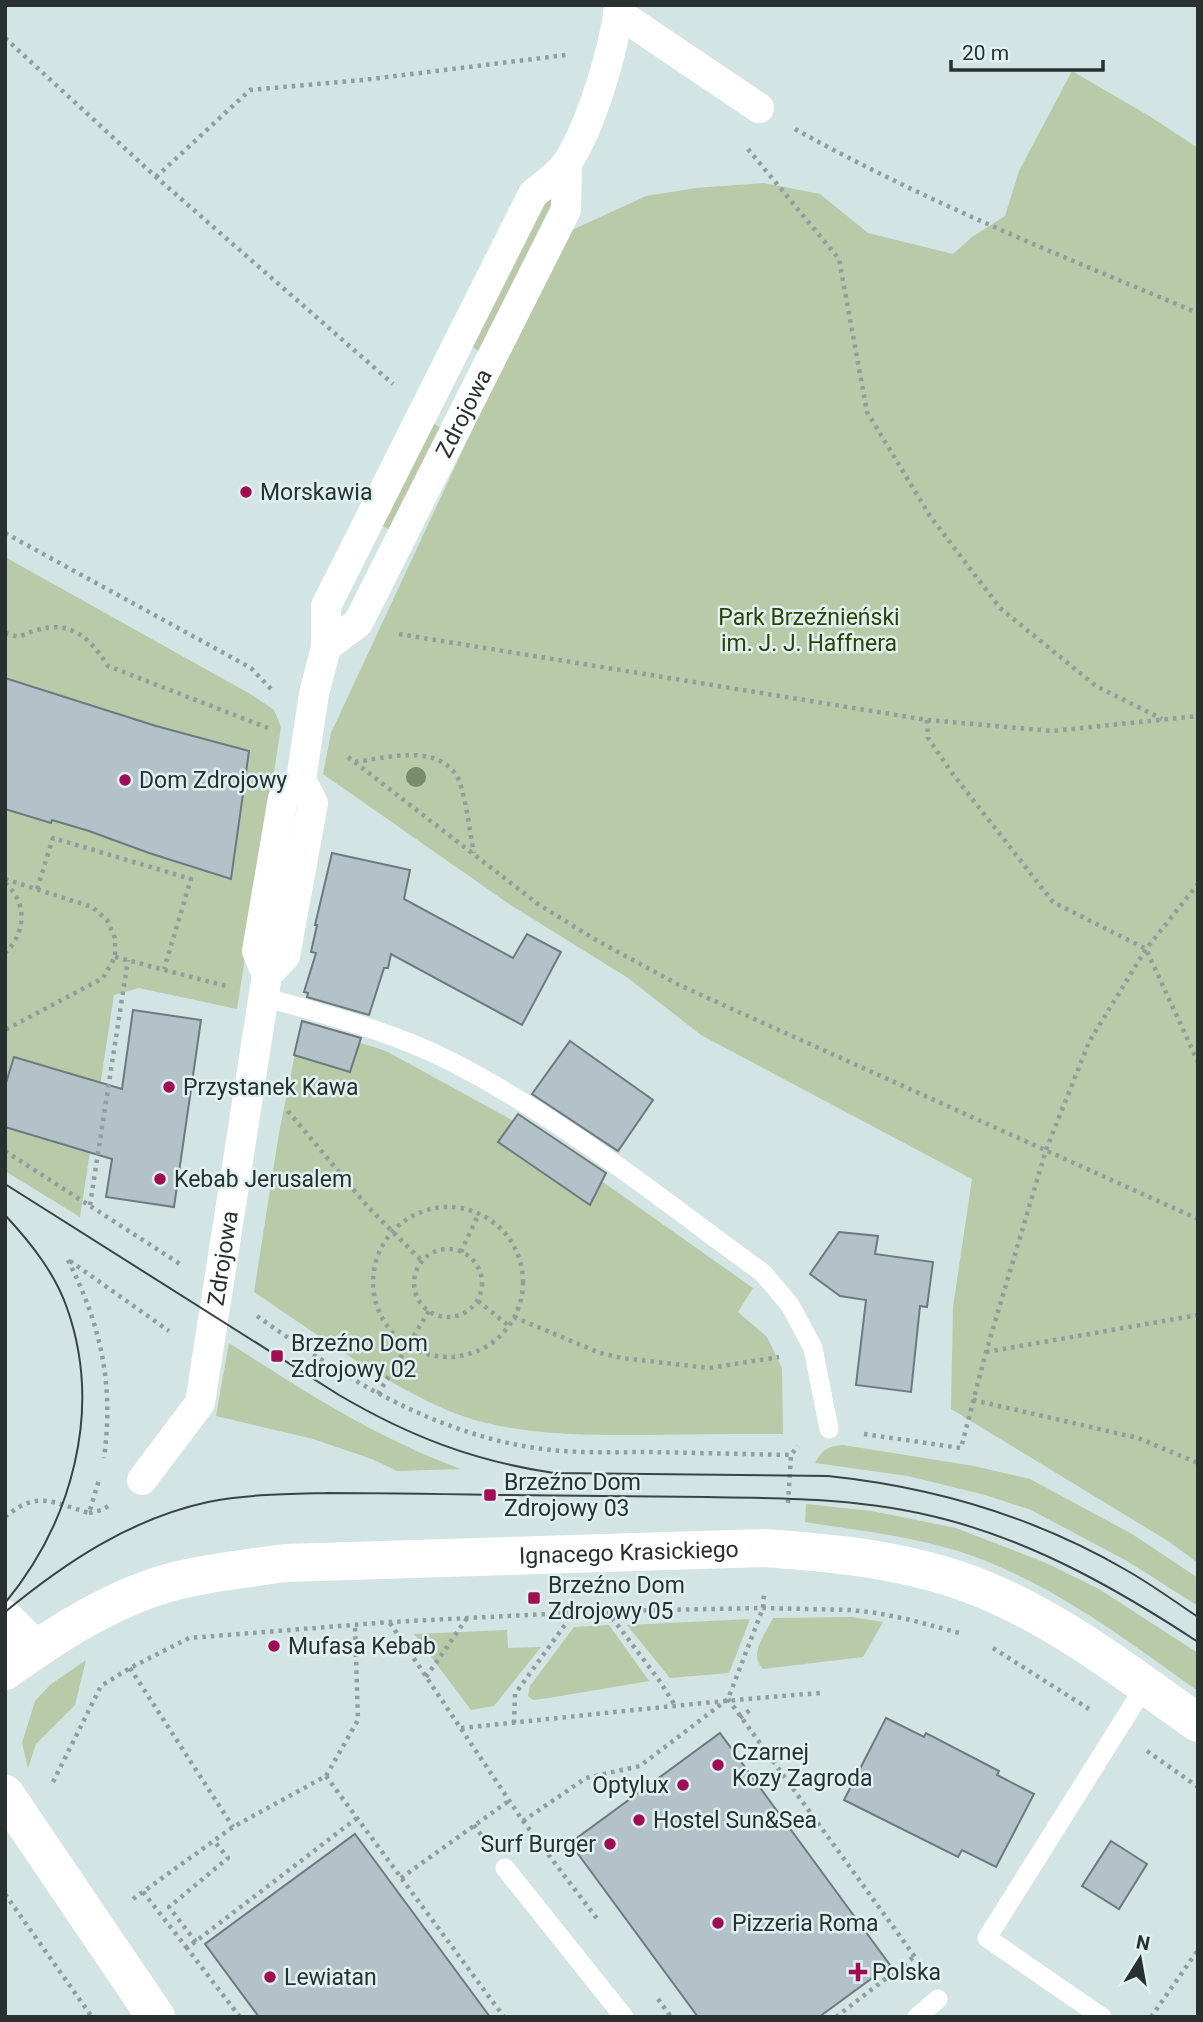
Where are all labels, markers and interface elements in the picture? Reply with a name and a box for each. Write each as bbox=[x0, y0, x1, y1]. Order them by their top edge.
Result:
scale bar bbox=[951, 28, 1103, 72]
text: 20 m bbox=[962, 41, 1009, 65]
street label: Zdrojowa bbox=[431, 365, 498, 462]
place label: Morskawia bbox=[260, 479, 372, 506]
marker: Morskawia bbox=[238, 484, 254, 500]
park label: Park Brzeźnieński im. J. J. Haffnera bbox=[718, 604, 900, 657]
place label: Dom Zdrojowy bbox=[139, 767, 287, 794]
marker: Dom Zdrojowy bbox=[117, 772, 133, 788]
place label: Przystanek Kawa bbox=[183, 1074, 359, 1101]
marker: Przystanek Kawa bbox=[161, 1079, 177, 1095]
place label: Kebab Jerusalem bbox=[174, 1166, 352, 1193]
marker: Kebab Jerusalem bbox=[152, 1171, 168, 1187]
street label: Zdrojowa bbox=[202, 1209, 244, 1308]
place label: Brzeźno Dom Zdrojowy 02 bbox=[291, 1330, 428, 1383]
marker: Brzeźno Dom Zdrojowy 02 bbox=[269, 1348, 285, 1364]
place label: Brzeźno Dom Zdrojowy 03 bbox=[504, 1469, 641, 1522]
marker: Brzeźno Dom Zdrojowy 03 bbox=[482, 1487, 498, 1503]
street label: Ignacego Krasickiego bbox=[519, 1536, 739, 1570]
place label: Brzeźno Dom Zdrojowy 05 bbox=[548, 1572, 685, 1625]
marker: Brzeźno Dom Zdrojowy 05 bbox=[526, 1590, 542, 1606]
place label: Mufasa Kebab bbox=[288, 1633, 436, 1660]
marker: Mufasa Kebab bbox=[266, 1638, 282, 1654]
place label: Czarnej Kozy Zagroda bbox=[732, 1739, 872, 1792]
marker: Czarnej Kozy Zagroda bbox=[710, 1757, 726, 1773]
place label: Optylux bbox=[592, 1772, 669, 1799]
marker: Optylux bbox=[675, 1777, 691, 1793]
place label: Hostel Sun&Sea bbox=[653, 1807, 817, 1834]
marker: Hostel Sun&Sea bbox=[631, 1812, 647, 1828]
place label: Surf Burger bbox=[481, 1831, 596, 1858]
marker: Surf Burger bbox=[602, 1836, 618, 1852]
place label: Pizzeria Roma bbox=[732, 1910, 879, 1937]
marker: Pizzeria Roma bbox=[710, 1915, 726, 1931]
north arrow bbox=[1105, 1924, 1175, 1994]
text: N bbox=[1134, 1930, 1152, 1955]
place label: Polska bbox=[872, 1959, 941, 1986]
place label: Lewiatan bbox=[284, 1964, 377, 1991]
marker: Polska bbox=[850, 1964, 866, 1980]
marker: Lewiatan bbox=[262, 1969, 278, 1985]

